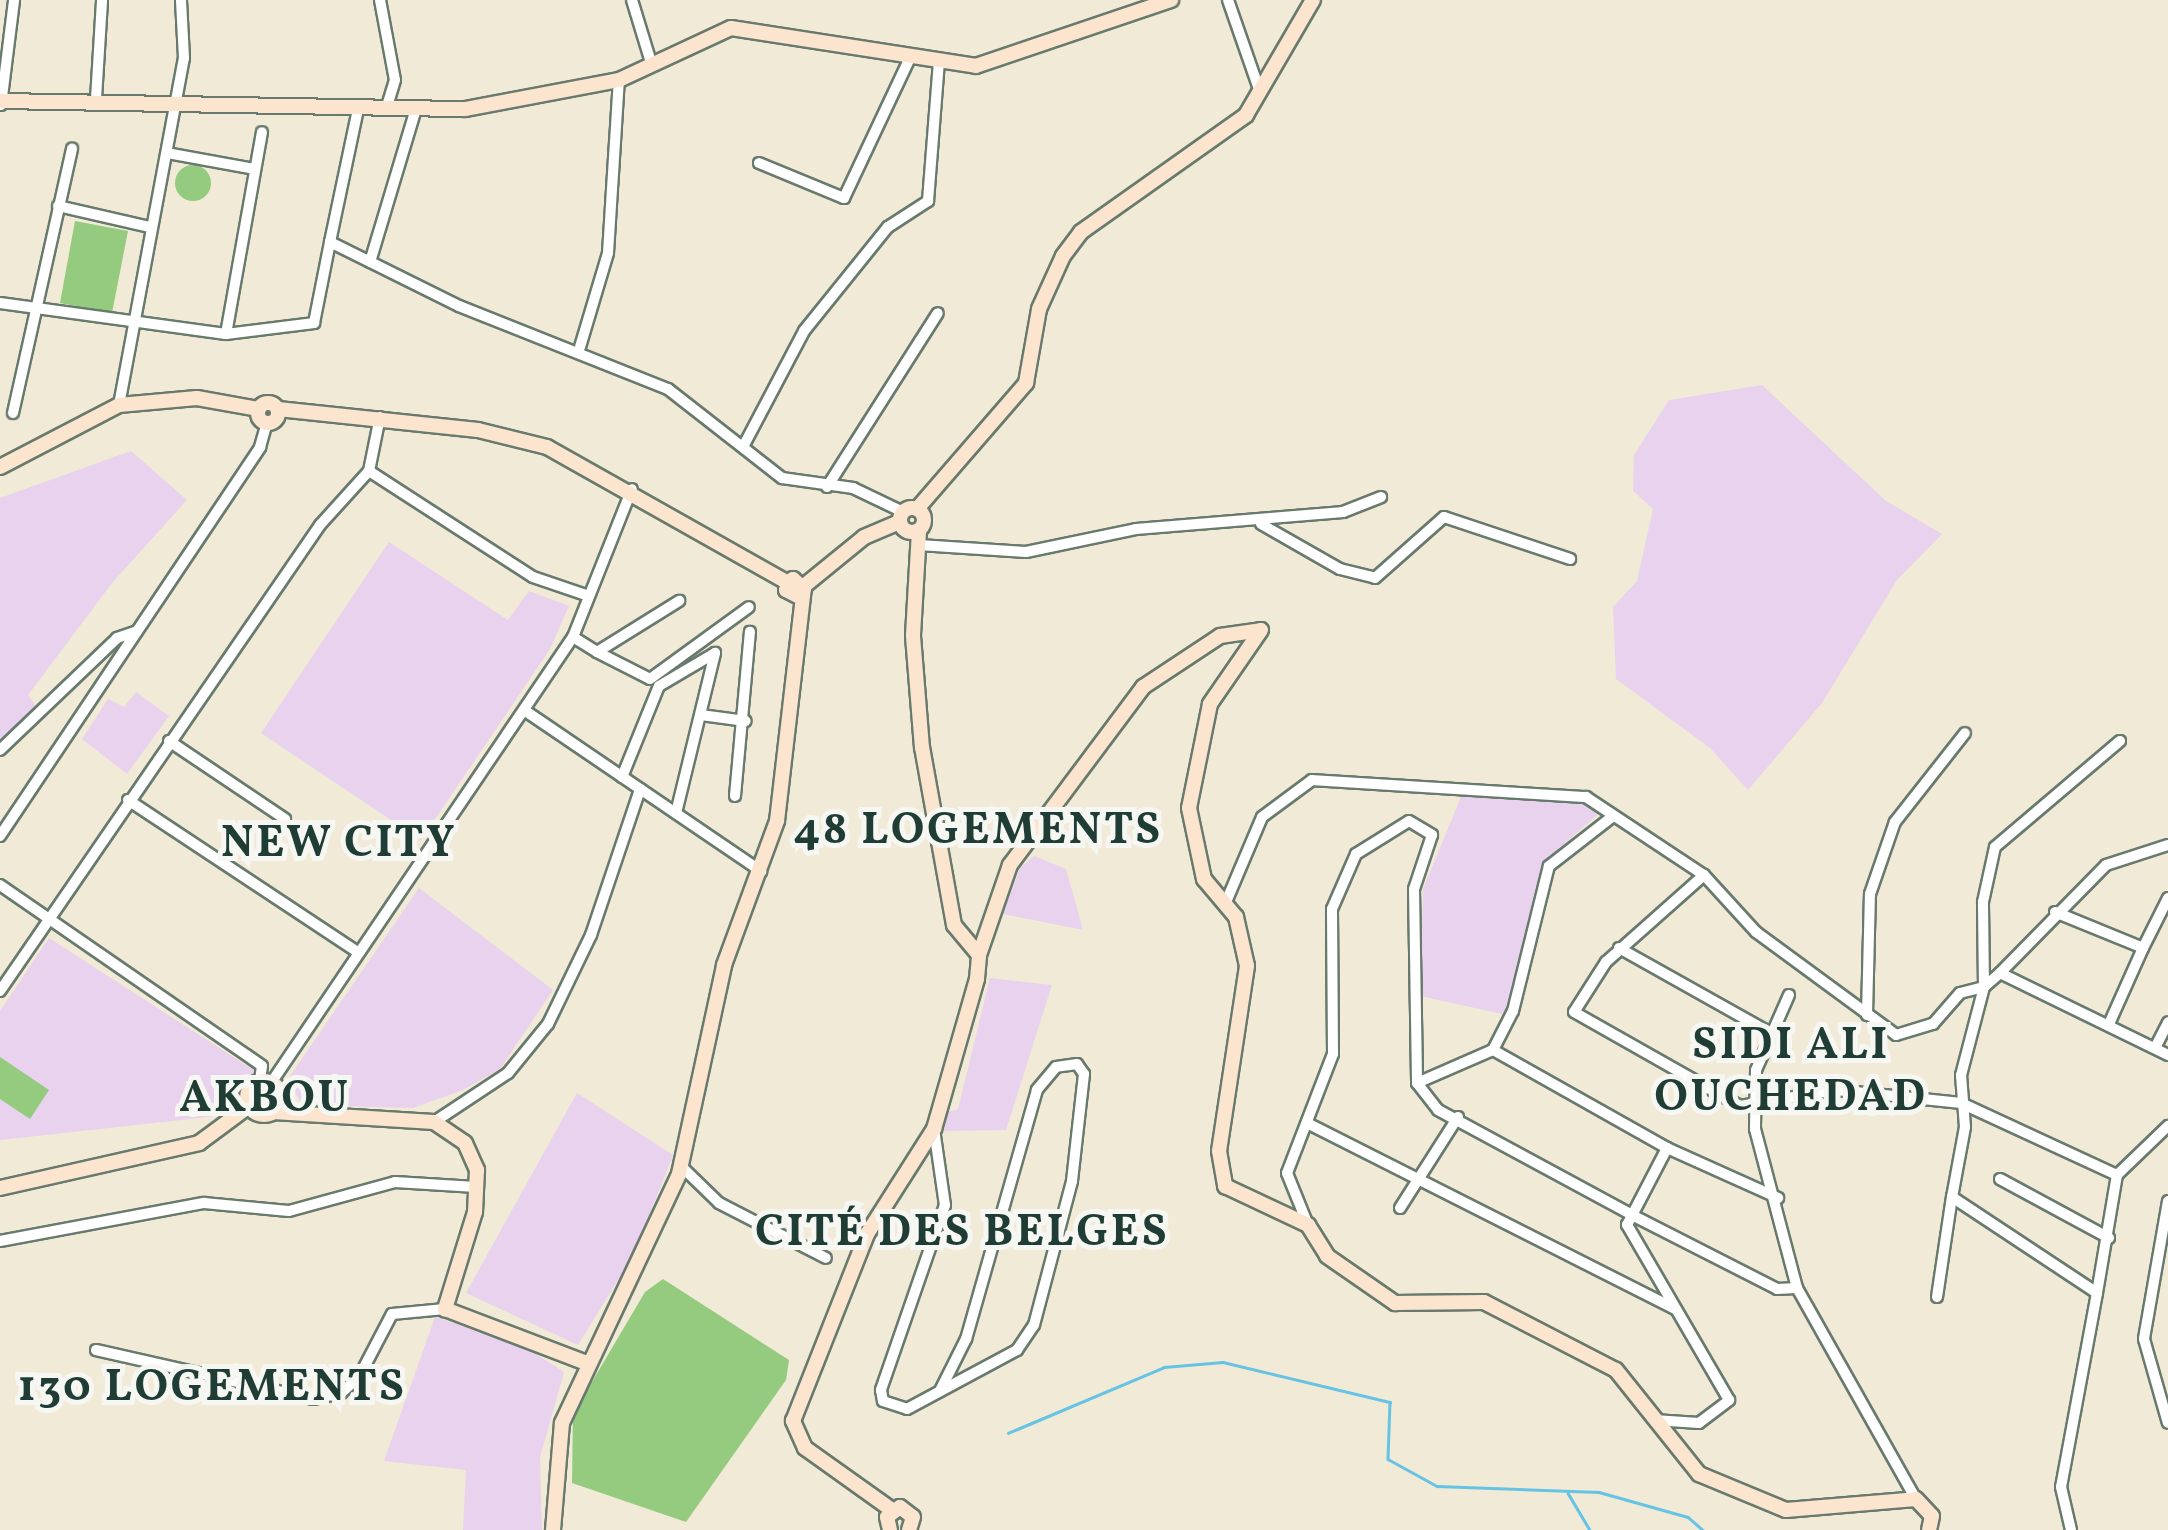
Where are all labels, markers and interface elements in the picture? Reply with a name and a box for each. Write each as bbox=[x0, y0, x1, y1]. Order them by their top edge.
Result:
district label: 48 LOGEMENTS bbox=[793, 805, 1163, 859]
district label: NEW CITY bbox=[221, 818, 457, 872]
district label: SIDI ALI OUCHEDAD bbox=[1654, 1020, 1928, 1126]
district label: AKBOU bbox=[179, 1073, 351, 1127]
district label: CITÉ DES BELGES bbox=[755, 1207, 1169, 1261]
district label: 130 LOGEMENTS bbox=[18, 1362, 406, 1416]

